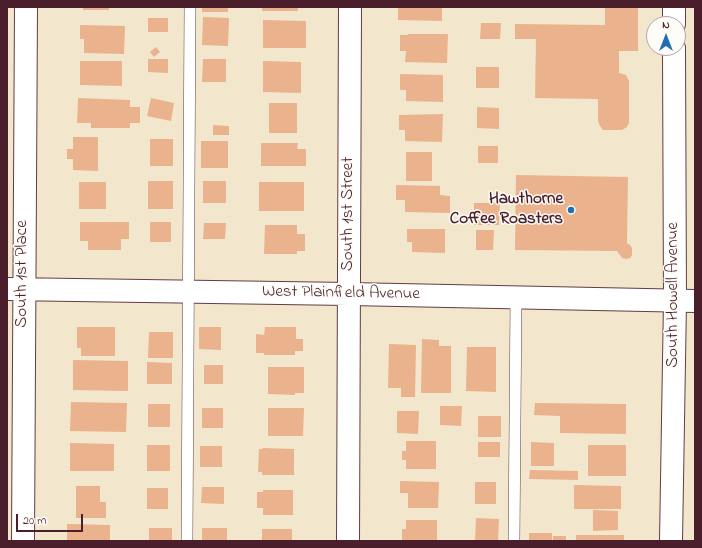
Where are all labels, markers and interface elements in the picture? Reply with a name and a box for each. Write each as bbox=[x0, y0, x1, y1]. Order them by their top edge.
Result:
north arrow bbox=[646, 16, 686, 56]
text: N bbox=[662, 17, 670, 33]
street label: South 1st Street bbox=[339, 157, 359, 271]
place label: Hawthorne Coffee Roasters bbox=[450, 190, 563, 230]
marker: Hawthorne Coffee Roasters bbox=[566, 205, 576, 215]
street label: South 1st Place bbox=[13, 220, 33, 328]
street label: South Howell Avenue bbox=[664, 222, 684, 368]
street label: West Plainfield Avenue bbox=[262, 282, 420, 306]
scale bar bbox=[18, 506, 85, 532]
text: 20 m bbox=[23, 512, 46, 530]

